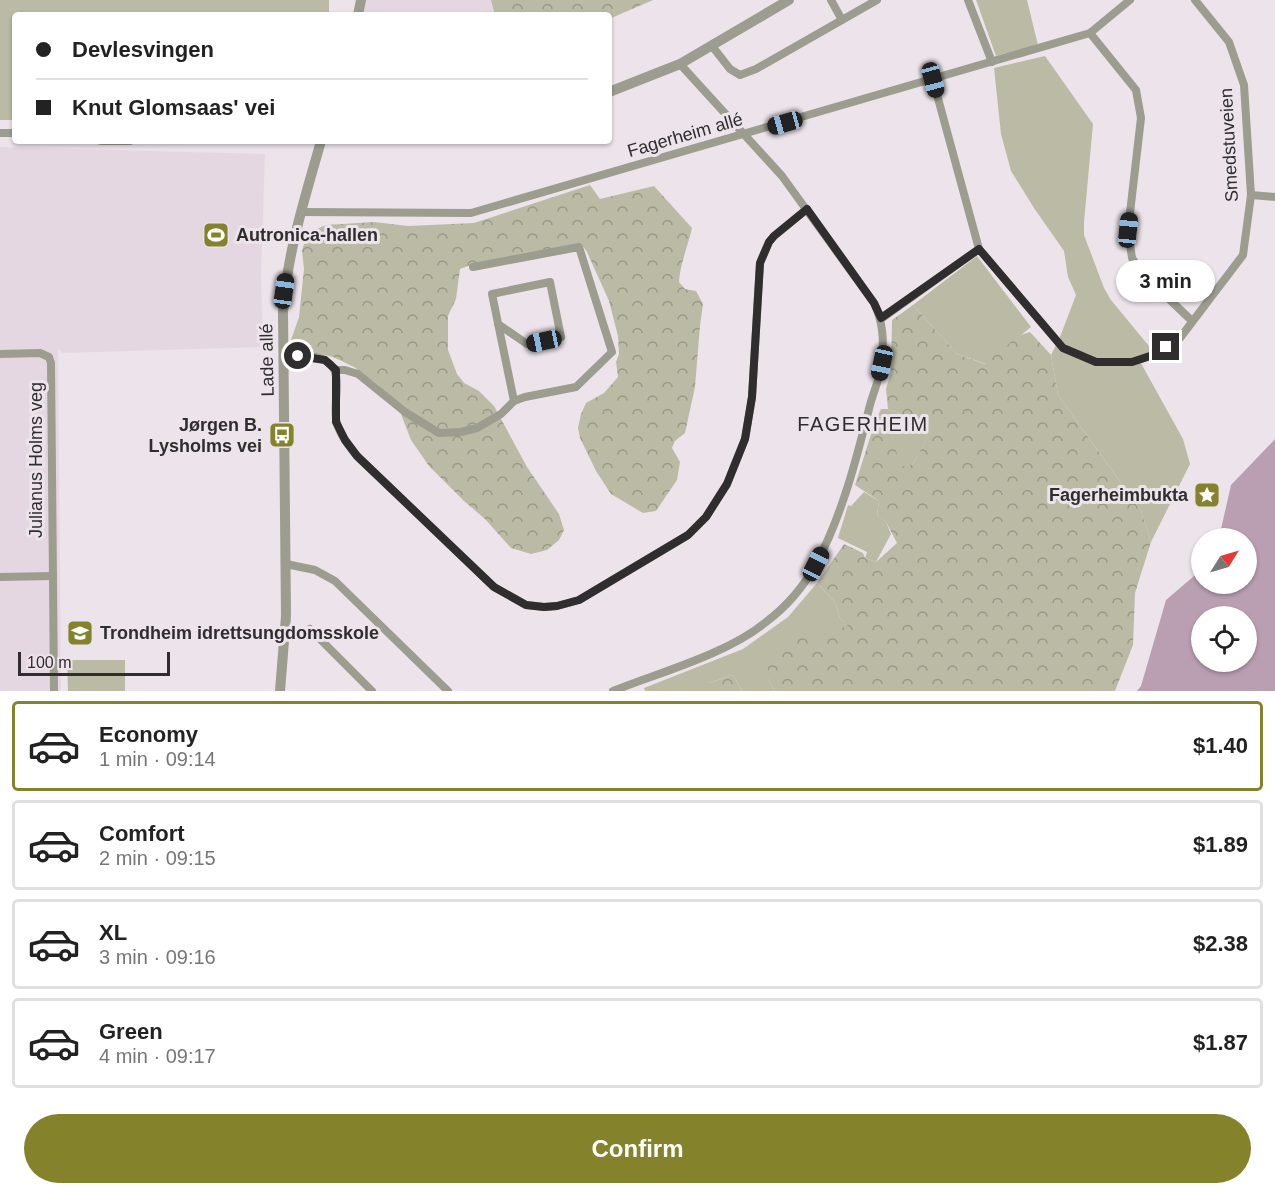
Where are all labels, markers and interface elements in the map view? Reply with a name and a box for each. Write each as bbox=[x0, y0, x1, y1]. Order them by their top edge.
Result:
text: Devlesvingen bbox=[72, 37, 214, 62]
car bbox=[920, 60, 946, 100]
street label: Smedstuveien bbox=[1216, 88, 1242, 202]
text: Knut Glomsaas' vei bbox=[72, 95, 275, 120]
street label: Fagerheim allé bbox=[625, 109, 745, 161]
car bbox=[765, 109, 805, 137]
car bbox=[1117, 211, 1139, 249]
sports icon: Autronica-hallen bbox=[201, 220, 231, 250]
place label: Autronica-hallen bbox=[236, 225, 378, 245]
callout: 3 min bbox=[1116, 260, 1216, 302]
text: 3 min bbox=[1139, 270, 1192, 292]
car bbox=[273, 272, 295, 310]
street label: Lade allé bbox=[256, 323, 278, 397]
car bbox=[525, 328, 563, 354]
route end bbox=[1152, 333, 1179, 360]
route start bbox=[284, 342, 311, 369]
car bbox=[869, 344, 895, 382]
street label: Julianus Holms veg bbox=[26, 382, 46, 538]
district label: FAGERHEIM bbox=[797, 413, 929, 435]
place label: Jørgen B. Lysholms vei bbox=[149, 415, 262, 456]
bus stop icon: Jørgen B. Lysholms vei bbox=[267, 420, 297, 450]
place icon: Fagerheimbukta bbox=[1192, 480, 1222, 510]
place label: Fagerheimbukta bbox=[1049, 485, 1189, 505]
north arrow bbox=[1191, 528, 1257, 594]
map controls bbox=[1191, 528, 1257, 672]
car bbox=[800, 544, 832, 584]
button: locate bbox=[1191, 606, 1257, 672]
school or university icon: Trondheim idrettsungdomsskole bbox=[65, 618, 95, 648]
place label: Trondheim idrettsungdomsskole bbox=[100, 623, 379, 643]
scale bar bbox=[18, 649, 170, 676]
text: 100 m bbox=[27, 654, 71, 671]
icon: car bbox=[27, 719, 81, 773]
text: Economy bbox=[99, 722, 198, 747]
text: $1.40 bbox=[1193, 733, 1248, 758]
text: 1 min · 09:14 bbox=[99, 748, 216, 770]
icon: car bbox=[27, 818, 81, 872]
text: Comfort bbox=[99, 821, 185, 846]
text: $1.89 bbox=[1193, 832, 1248, 857]
text: 2 min · 09:15 bbox=[99, 847, 216, 869]
icon: car bbox=[27, 917, 81, 971]
text: XL bbox=[99, 920, 127, 945]
text: $2.38 bbox=[1193, 931, 1248, 956]
text: 3 min · 09:16 bbox=[99, 946, 216, 968]
icon: car bbox=[27, 1016, 81, 1070]
text: Green bbox=[99, 1019, 163, 1044]
text: $1.87 bbox=[1193, 1030, 1248, 1055]
text: 4 min · 09:17 bbox=[99, 1045, 216, 1067]
button: Confirm bbox=[24, 1114, 1251, 1183]

